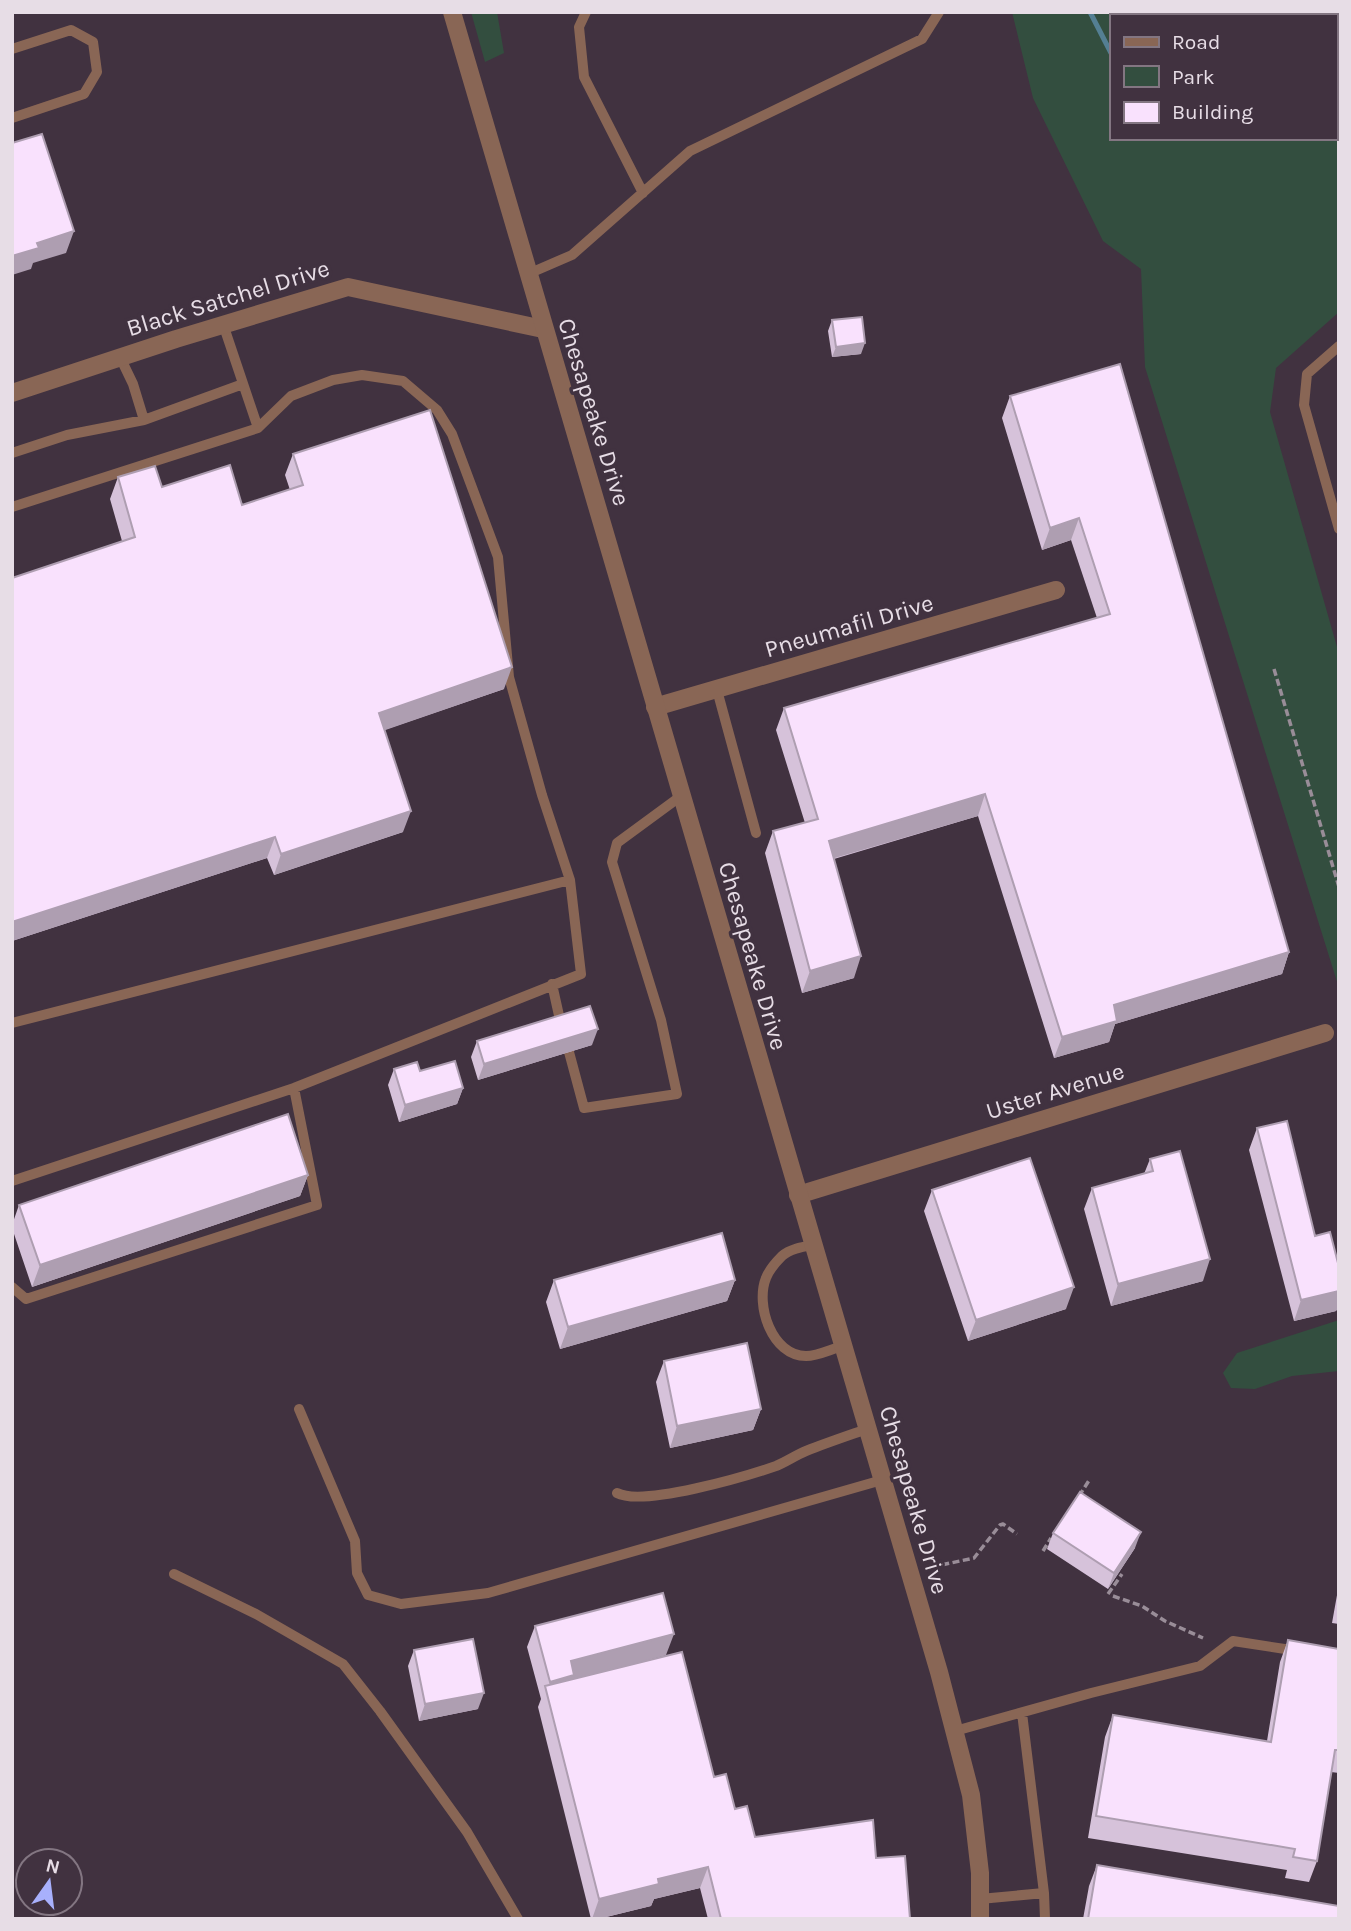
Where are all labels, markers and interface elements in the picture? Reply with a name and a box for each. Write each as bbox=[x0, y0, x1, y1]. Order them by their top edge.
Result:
legend bbox=[1110, 14, 1337, 140]
text: Road bbox=[1172, 30, 1220, 54]
text: Park bbox=[1172, 65, 1215, 89]
text: Building bbox=[1172, 100, 1253, 124]
street label: Black Satchel Drive bbox=[123, 254, 333, 342]
street label: Chesapeake Drive bbox=[552, 315, 636, 509]
street label: Pneumafil Drive bbox=[761, 589, 937, 663]
street label: Chesapeake Drive bbox=[713, 859, 793, 1053]
street label: Uster Avenue bbox=[983, 1057, 1127, 1125]
street label: Chesapeake Drive bbox=[874, 1403, 954, 1597]
north arrow bbox=[14, 1847, 84, 1917]
text: N bbox=[44, 1854, 62, 1879]

